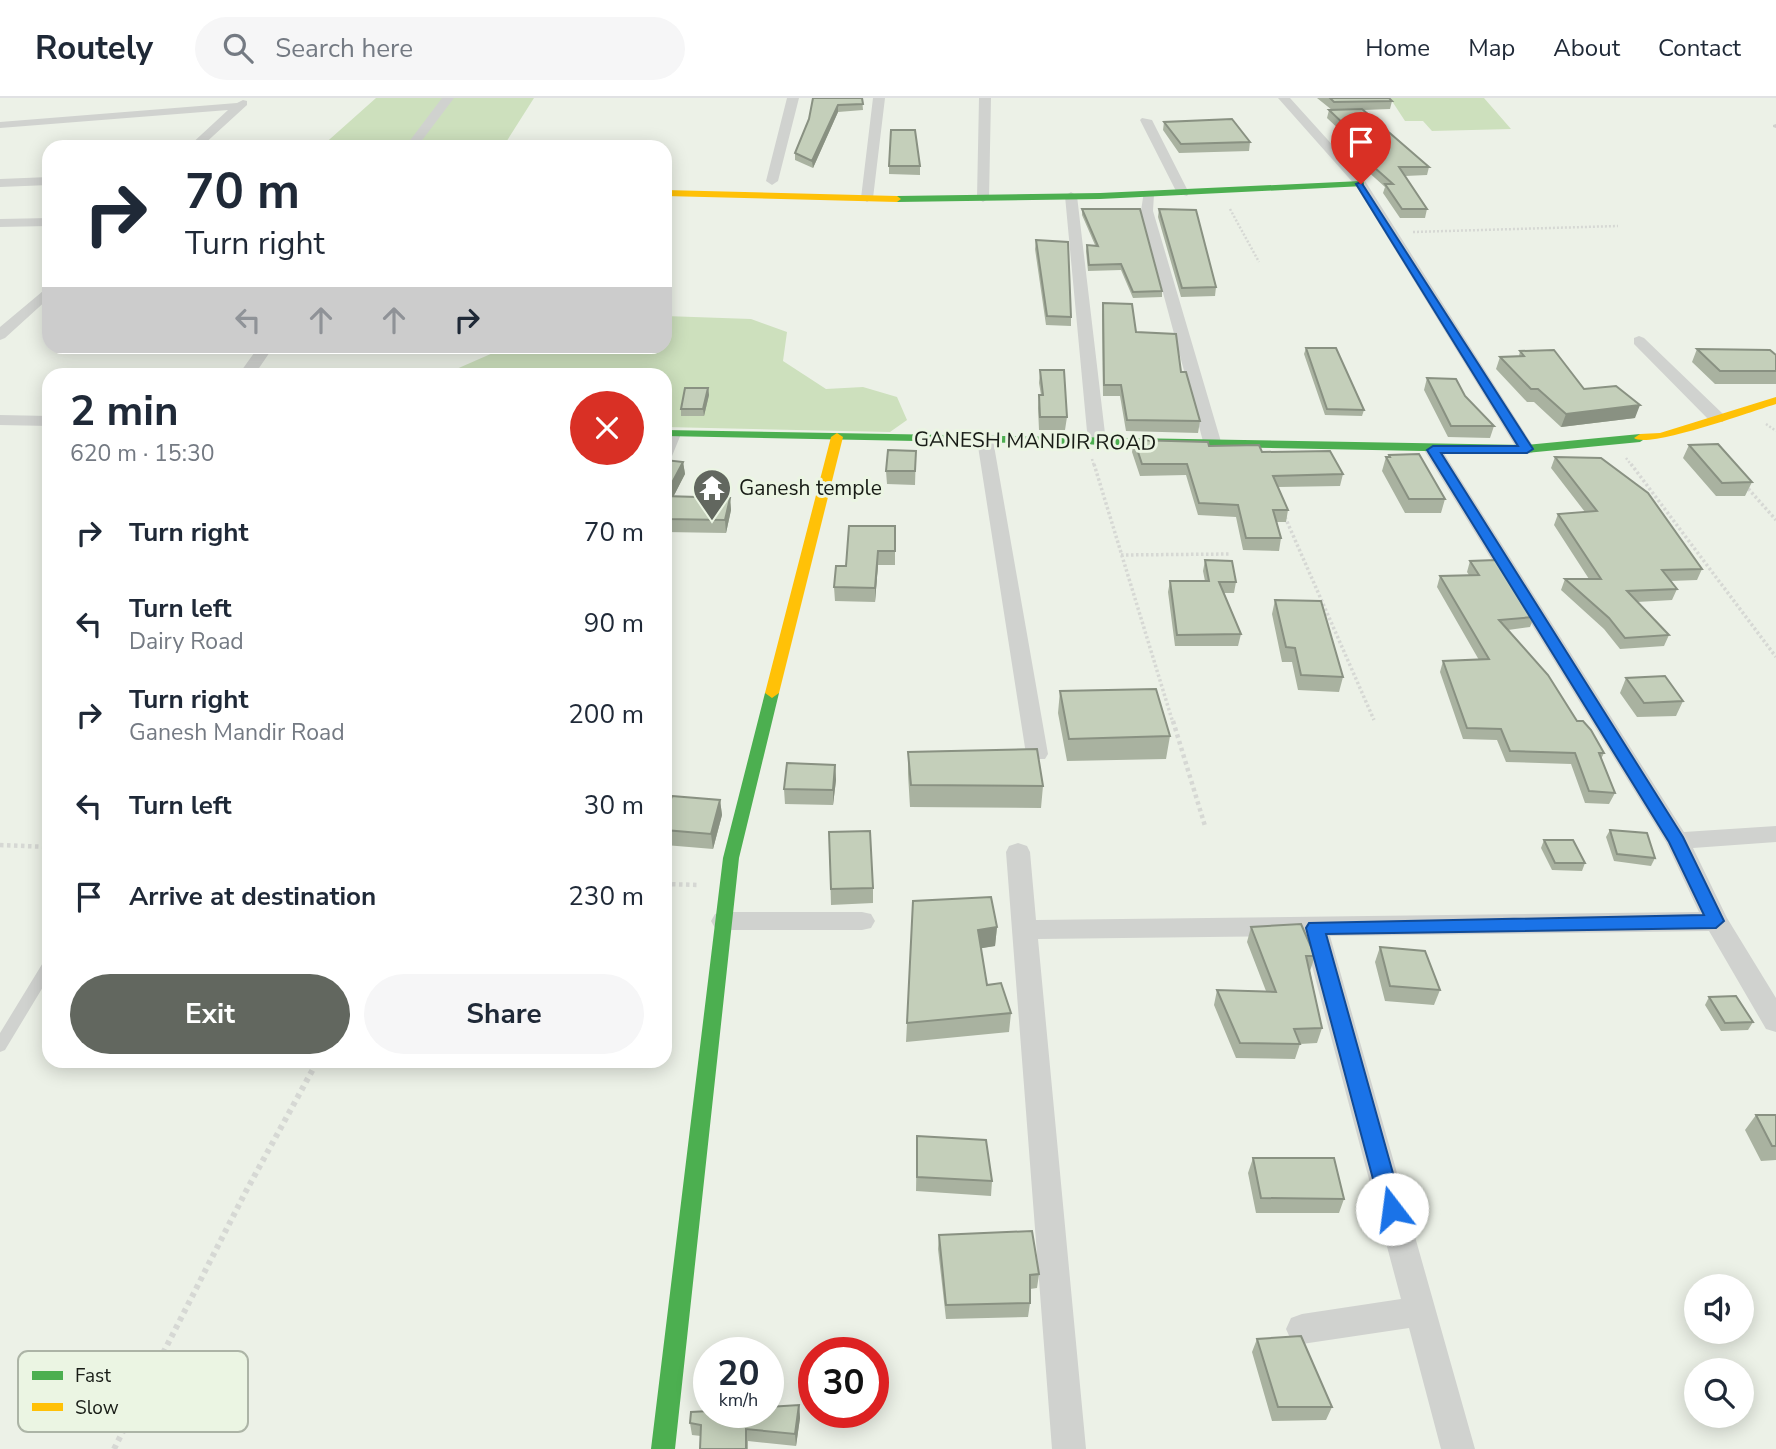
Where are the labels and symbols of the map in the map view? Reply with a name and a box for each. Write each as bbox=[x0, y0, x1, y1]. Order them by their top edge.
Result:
pin bbox=[1331, 112, 1391, 184]
street label: GANESH MANDIR ROAD bbox=[914, 425, 1156, 457]
temple icon: Ganesh temple bbox=[691, 467, 733, 522]
place label: Ganesh temple bbox=[739, 474, 882, 502]
position arrow bbox=[1355, 1172, 1429, 1246]
speed limit sign: 30 bbox=[798, 1337, 889, 1428]
legend bbox=[18, 1351, 248, 1432]
text: Fast bbox=[75, 1363, 111, 1389]
text: Slow bbox=[75, 1395, 119, 1421]

